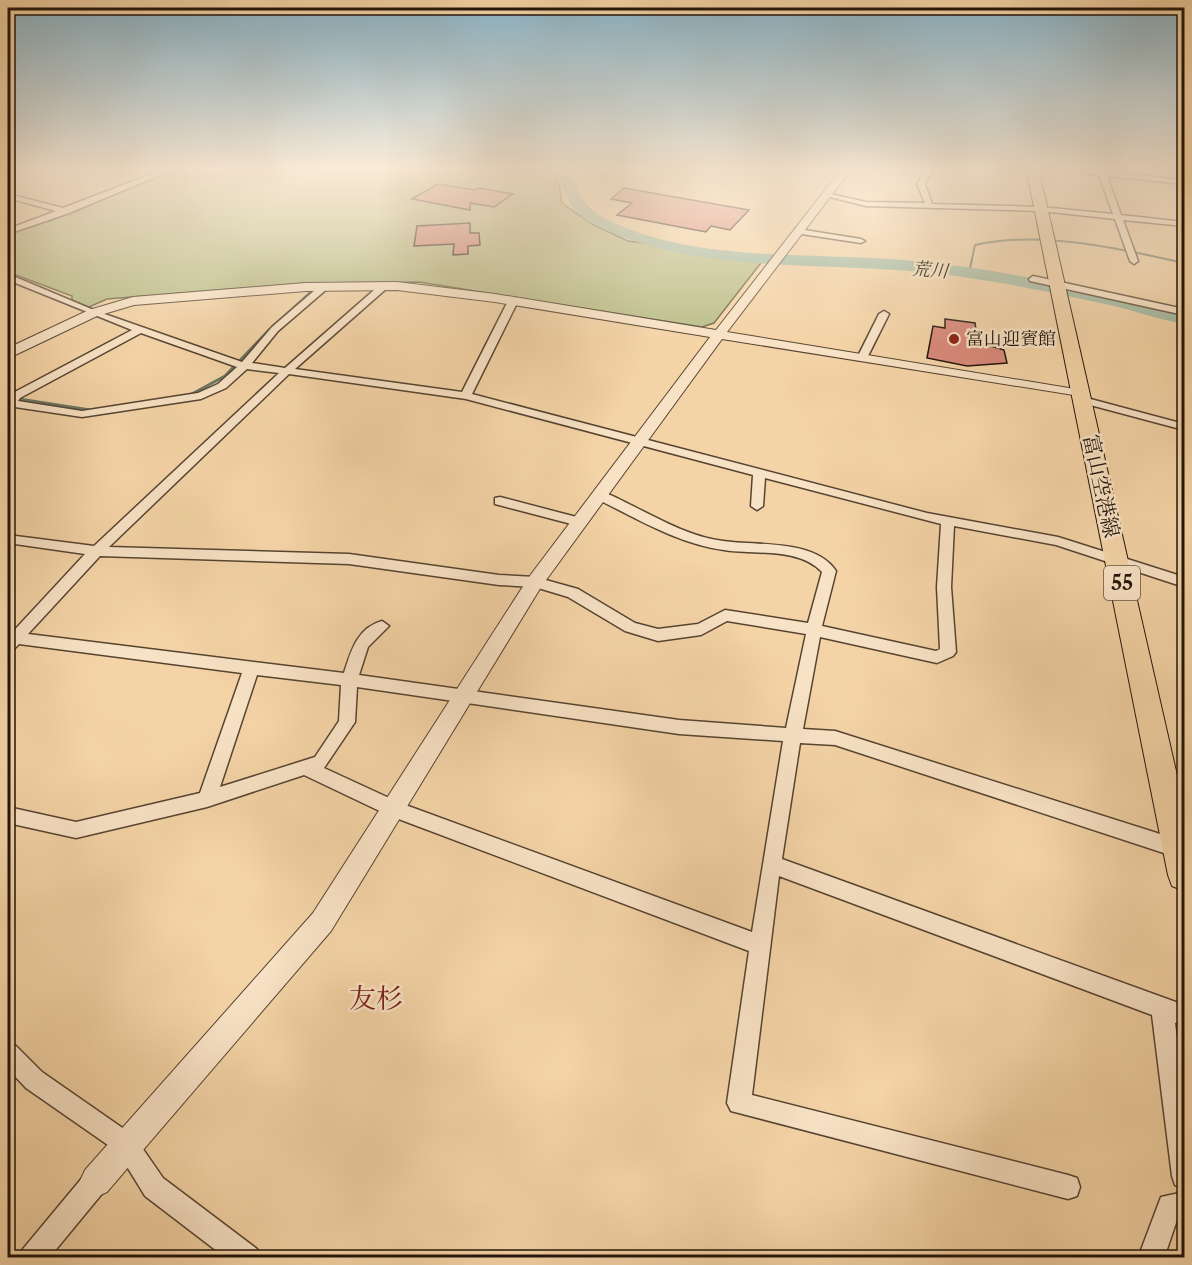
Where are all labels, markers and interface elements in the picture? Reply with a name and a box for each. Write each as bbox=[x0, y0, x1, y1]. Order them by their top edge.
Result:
water label: 荒川 bbox=[911, 257, 951, 283]
place label: 富山迎賓館 bbox=[966, 328, 1056, 350]
marker: 富山迎賓館 bbox=[947, 332, 961, 346]
street label: 富山空港線 bbox=[1078, 432, 1125, 540]
road number: 55 bbox=[1104, 566, 1140, 600]
district label: 友杉 bbox=[349, 982, 403, 1015]

